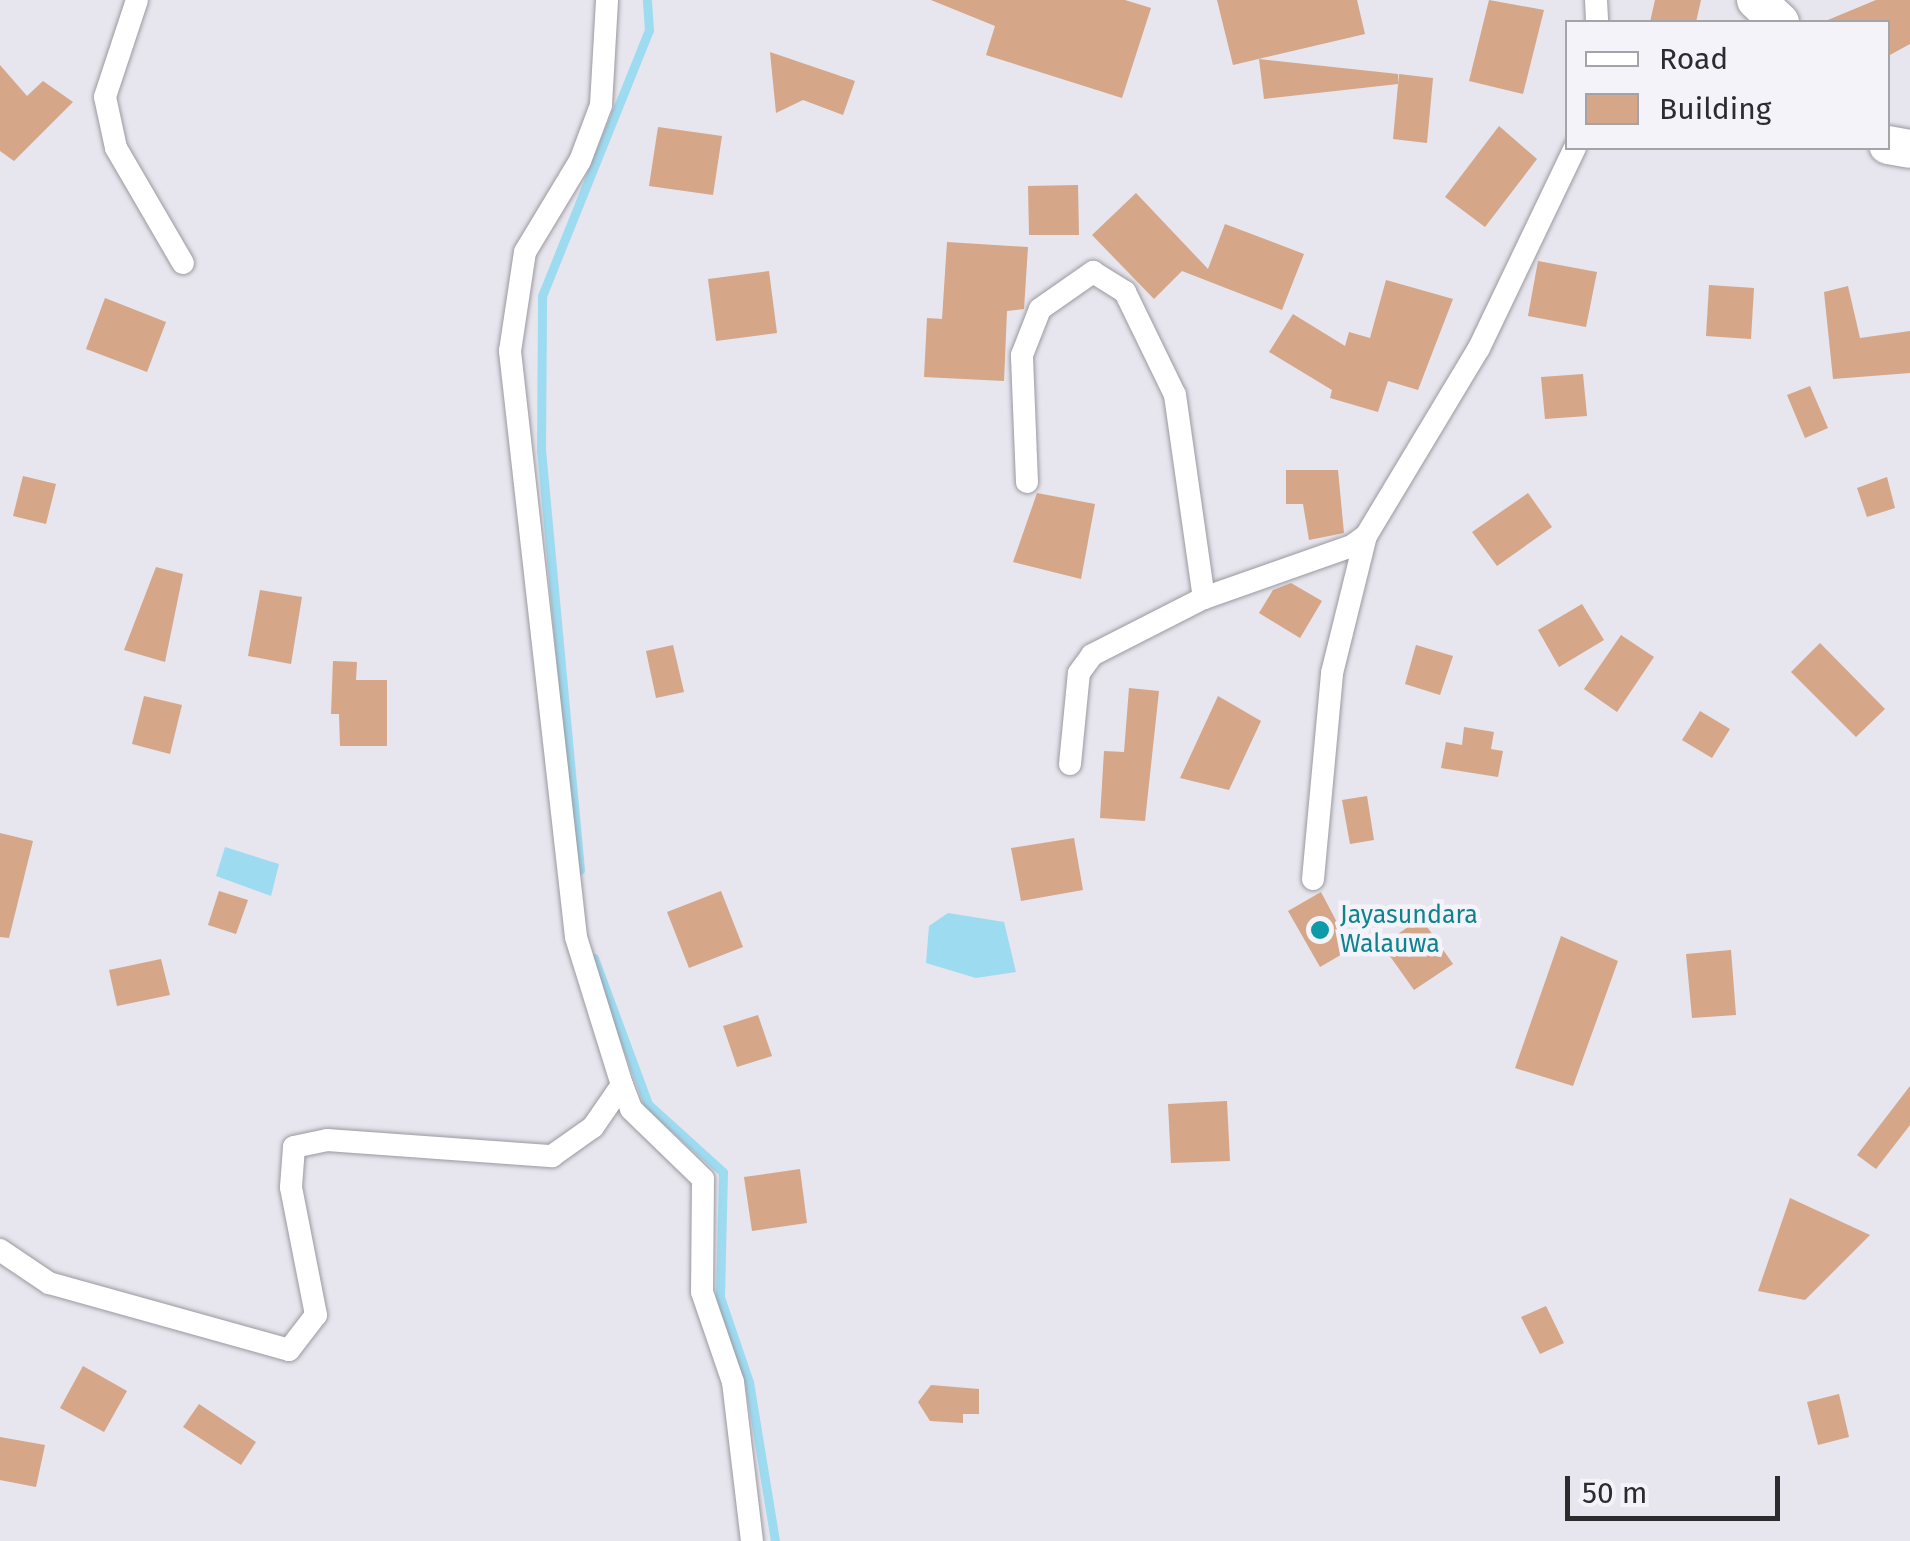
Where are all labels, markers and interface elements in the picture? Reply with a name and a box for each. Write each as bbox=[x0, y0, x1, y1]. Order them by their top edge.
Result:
legend bbox=[1565, 20, 1890, 150]
text: Road bbox=[1659, 41, 1728, 77]
text: Building bbox=[1659, 91, 1771, 127]
place label: Jayasundara Walauwa bbox=[1340, 901, 1478, 960]
marker: Jayasundara Walauwa bbox=[1309, 919, 1331, 941]
scale bar bbox=[1570, 1456, 1785, 1518]
text: 50 m bbox=[1582, 1475, 1647, 1511]

